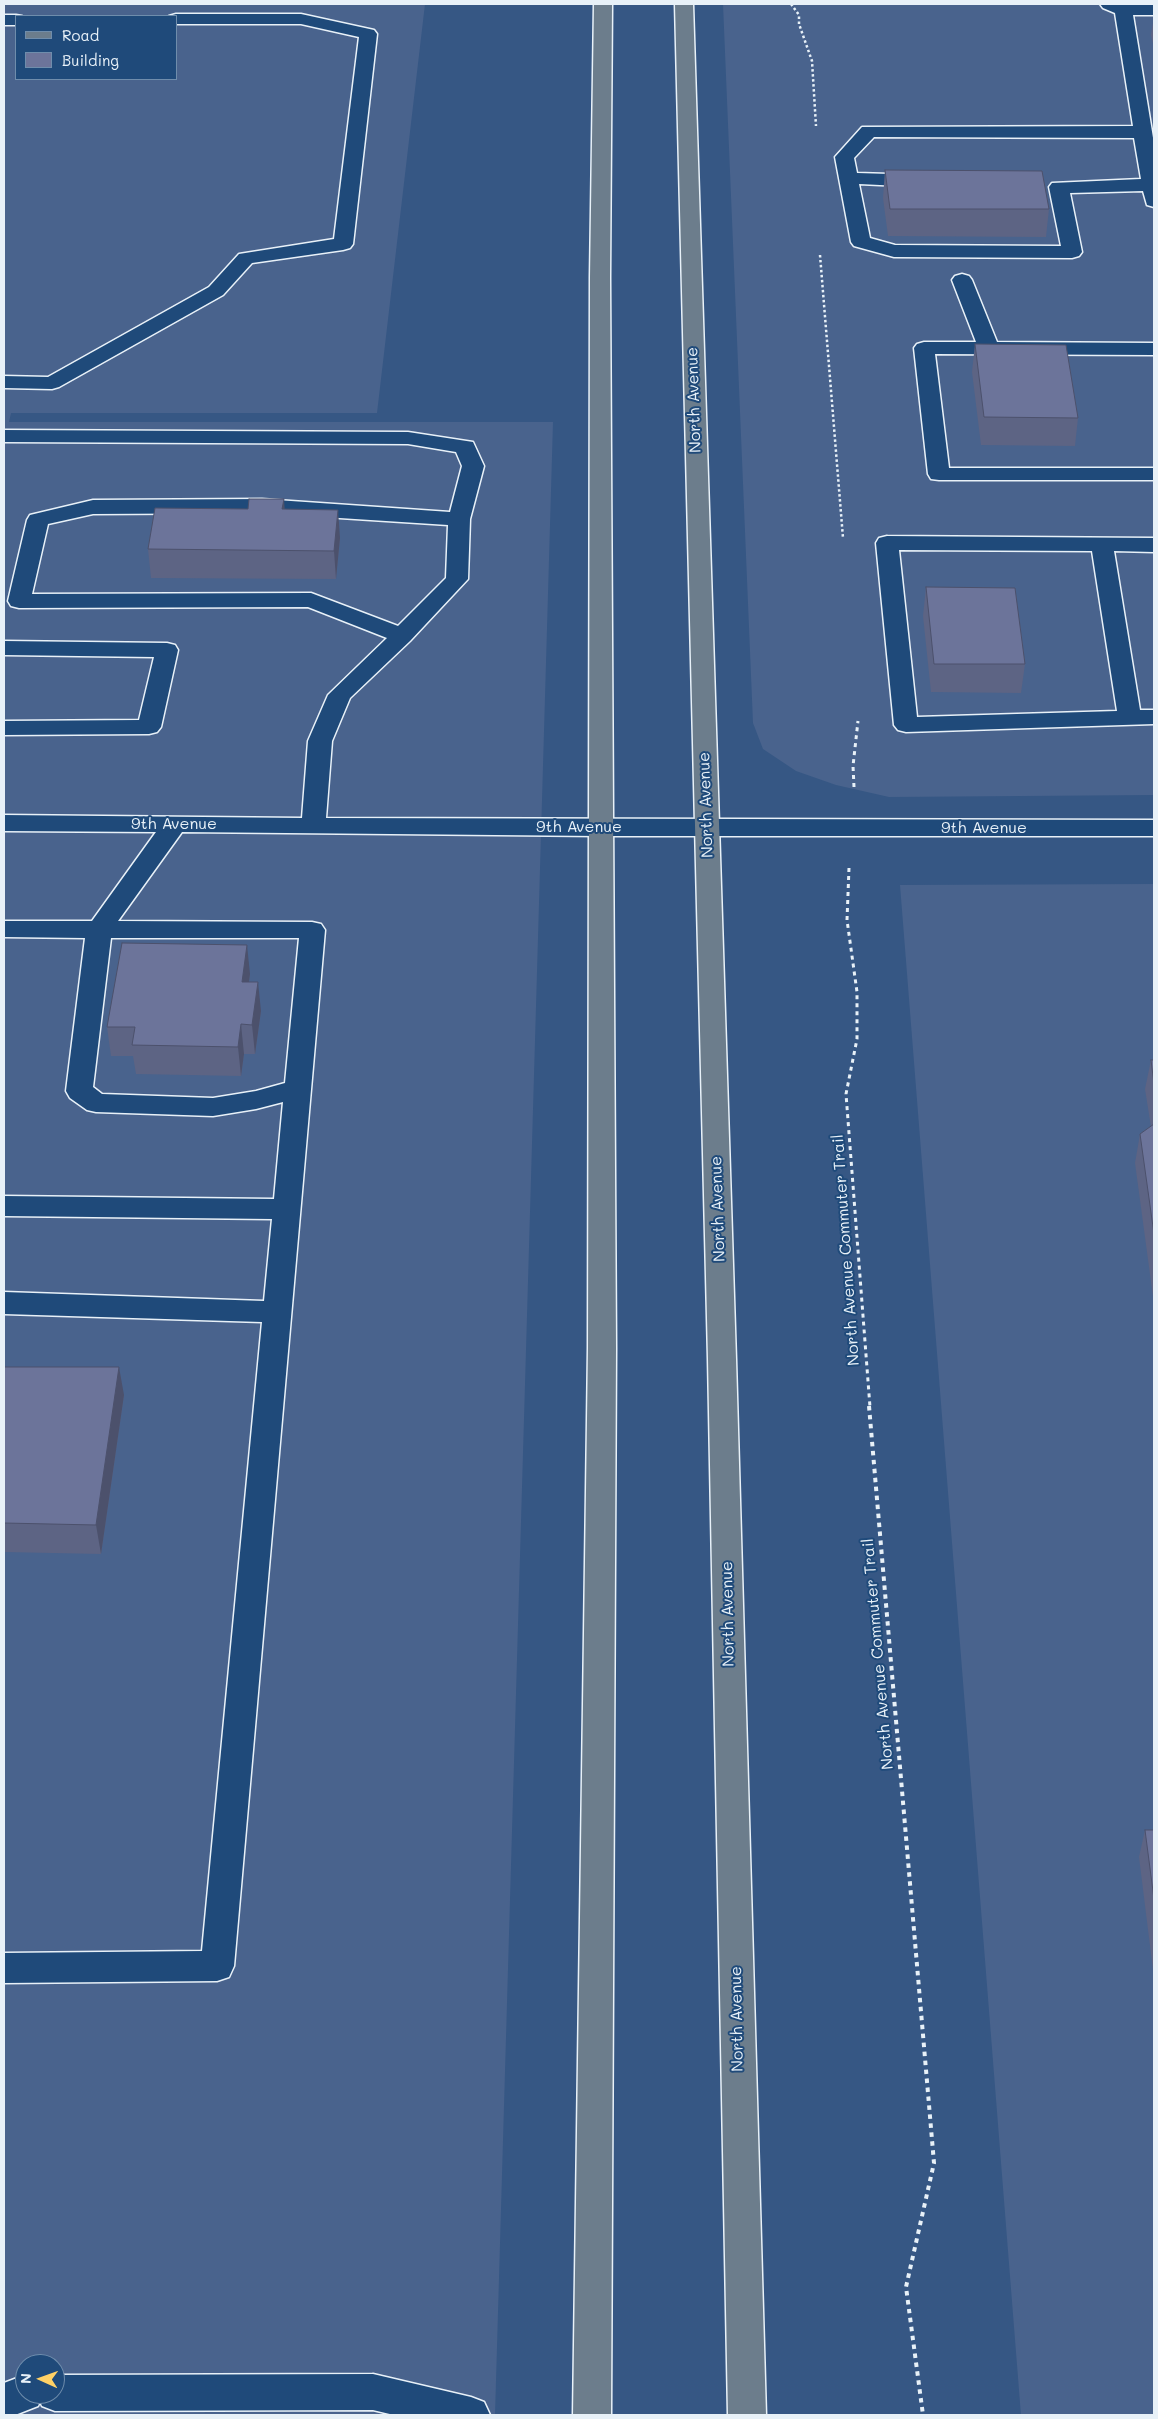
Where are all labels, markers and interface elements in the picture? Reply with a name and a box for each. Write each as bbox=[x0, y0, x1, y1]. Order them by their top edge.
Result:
legend bbox=[15, 15, 178, 80]
text: Road bbox=[62, 25, 99, 45]
text: Building bbox=[62, 50, 119, 70]
street label: North Avenue bbox=[683, 347, 705, 453]
street label: North Avenue bbox=[695, 752, 717, 858]
street label: 9th Avenue bbox=[131, 814, 217, 834]
street label: 9th Avenue bbox=[536, 817, 622, 837]
street label: 9th Avenue bbox=[941, 818, 1027, 838]
street label: North Avenue Commuter Trail bbox=[828, 1134, 864, 1366]
street label: North Avenue bbox=[707, 1156, 729, 1262]
street label: North Avenue Commuter Trail bbox=[858, 1538, 898, 1770]
street label: North Avenue bbox=[717, 1561, 739, 1667]
street label: North Avenue bbox=[726, 1966, 748, 2072]
north arrow bbox=[15, 2354, 65, 2404]
text: N bbox=[16, 2373, 35, 2384]

